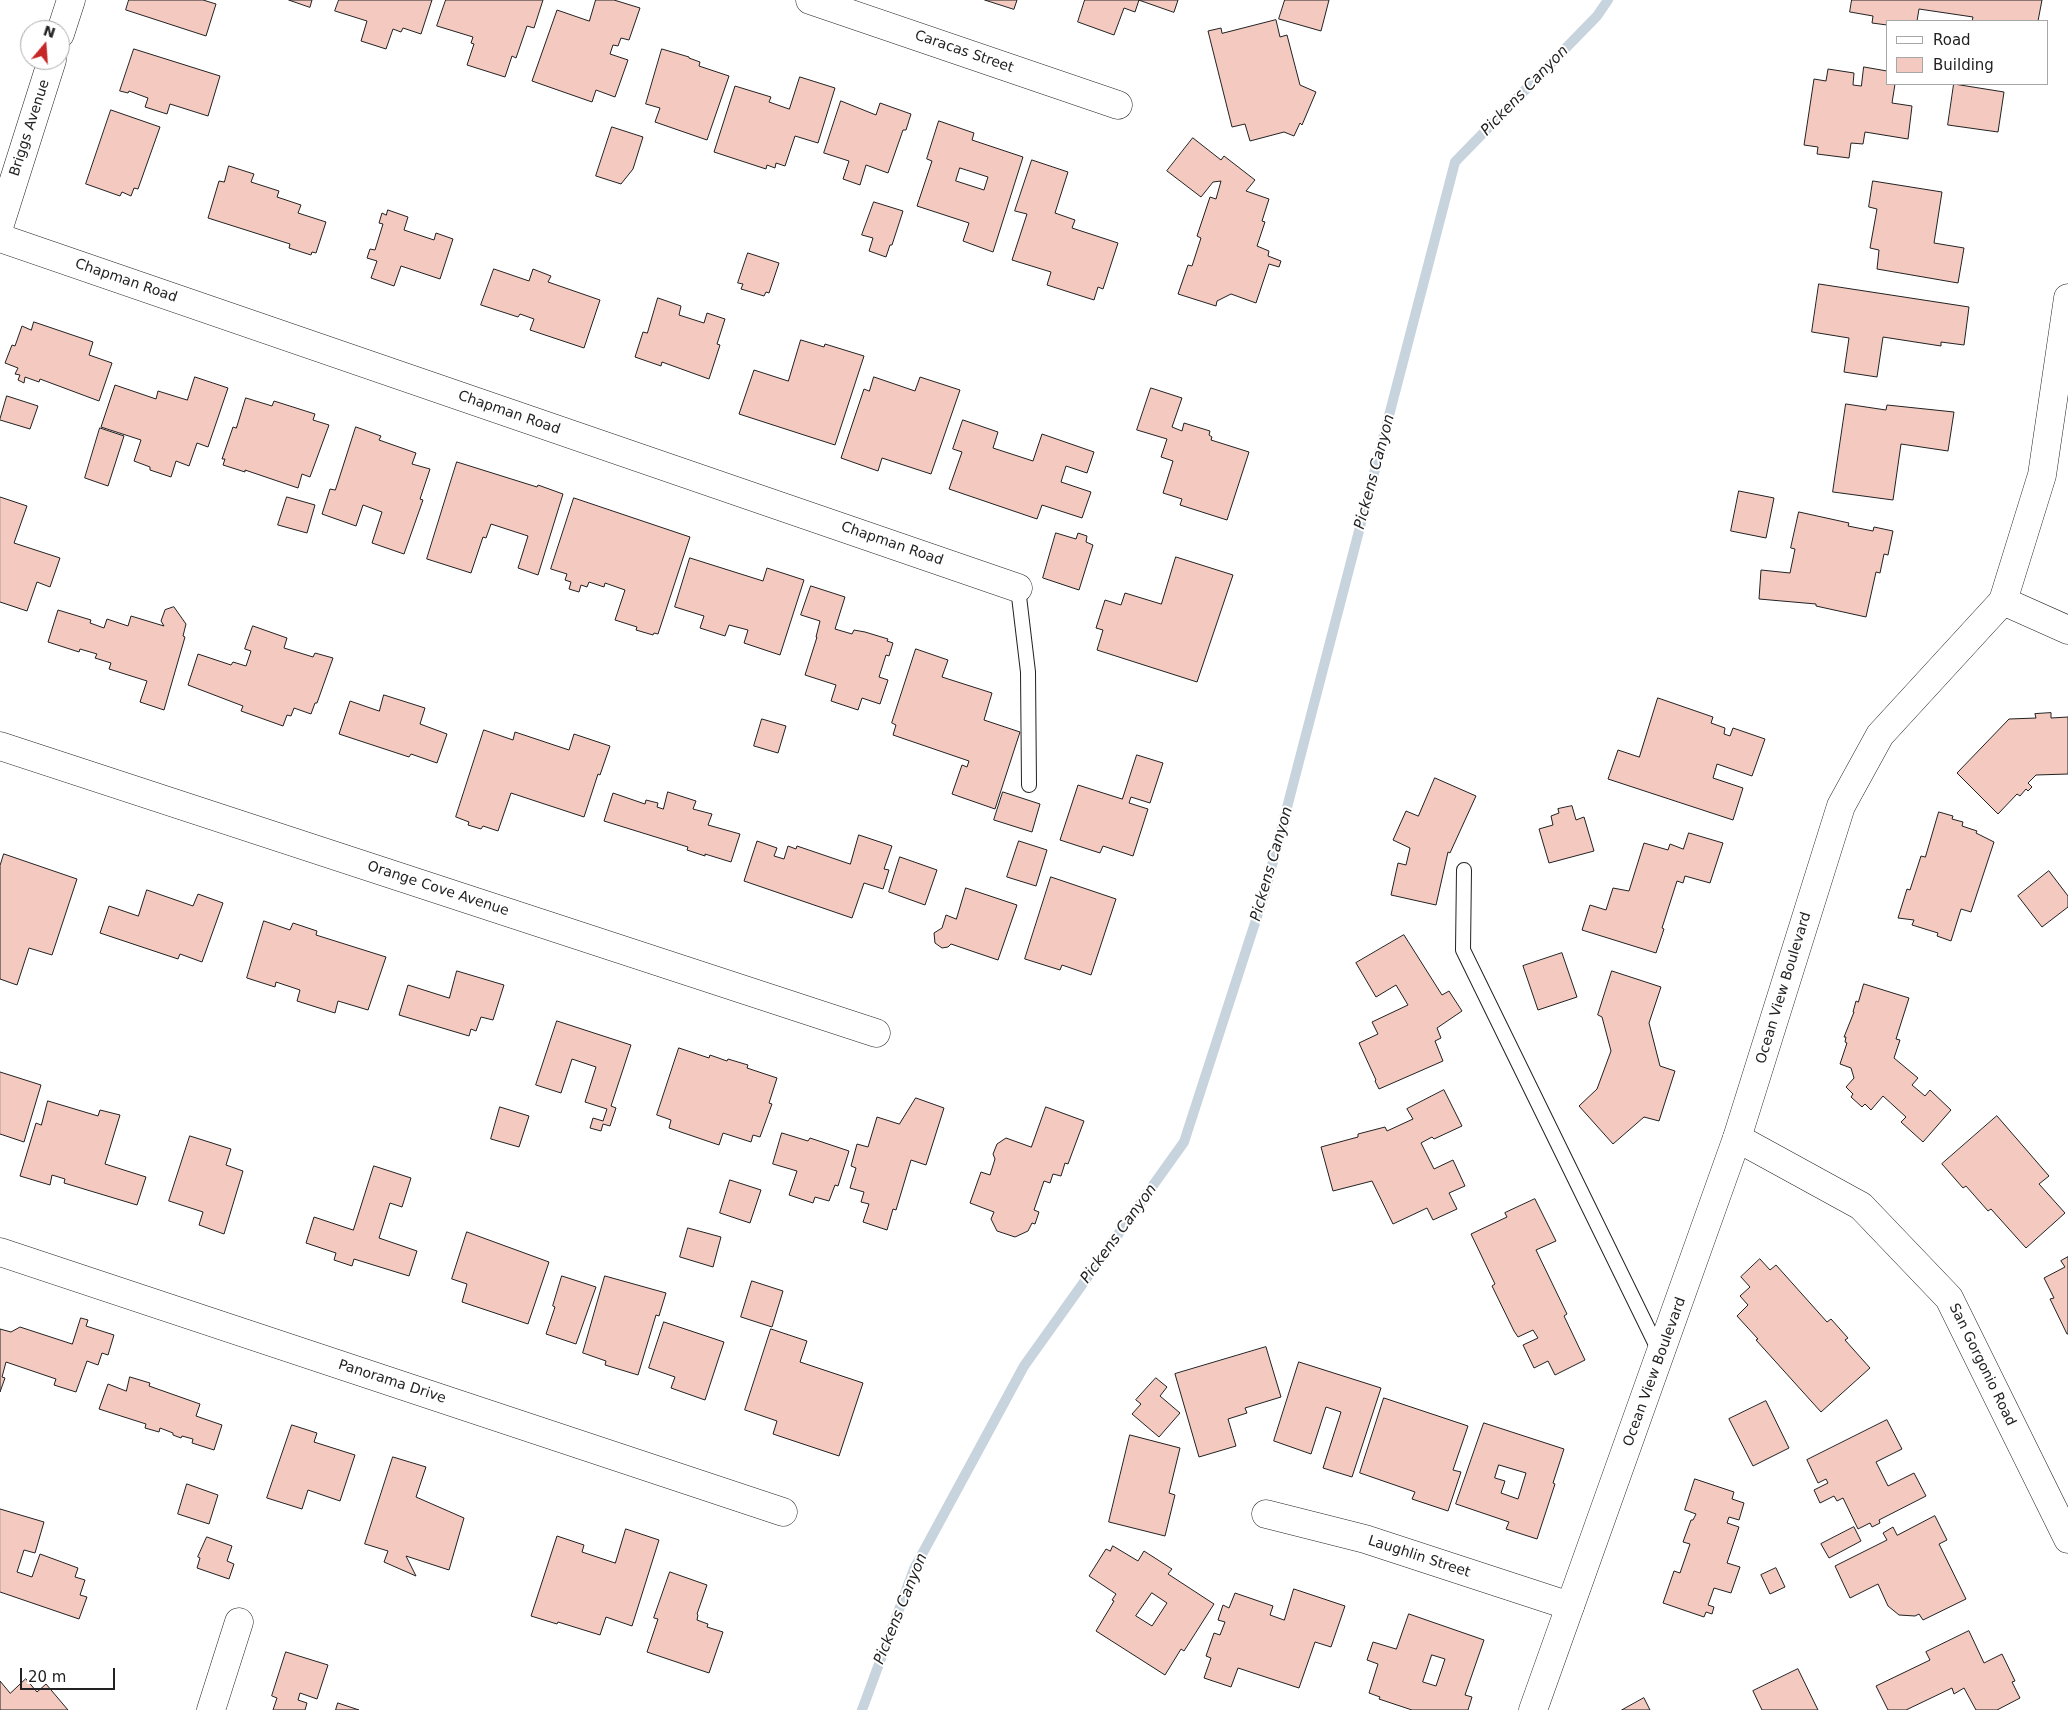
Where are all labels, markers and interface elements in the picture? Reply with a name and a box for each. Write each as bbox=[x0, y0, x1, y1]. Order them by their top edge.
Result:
north arrow bbox=[20, 20, 70, 70]
legend bbox=[1886, 20, 2048, 85]
text: N bbox=[41, 22, 57, 41]
street label: Caracas Street bbox=[912, 27, 1016, 77]
text: Road bbox=[1933, 31, 1971, 49]
water label: Pickens Canyon bbox=[1477, 42, 1573, 140]
text: Building bbox=[1933, 56, 1994, 74]
street label: Briggs Avenue bbox=[6, 77, 54, 179]
street label: Chapman Road bbox=[73, 256, 179, 306]
street label: Chapman Road bbox=[456, 388, 562, 438]
water label: Pickens Canyon bbox=[1351, 413, 1399, 531]
street label: Chapman Road bbox=[839, 519, 945, 569]
water label: Pickens Canyon bbox=[1247, 805, 1297, 923]
street label: Orange Cove Avenue bbox=[365, 858, 511, 920]
street label: Ocean View Boulevard bbox=[1753, 910, 1815, 1066]
water label: Pickens Canyon bbox=[1077, 1181, 1161, 1287]
street label: Ocean View Boulevard bbox=[1620, 1295, 1690, 1449]
street label: San Gorgonio Road bbox=[1945, 1301, 2019, 1429]
street label: Panorama Drive bbox=[336, 1357, 448, 1407]
street label: Laughlin Street bbox=[1366, 1533, 1472, 1581]
water label: Pickens Canyon bbox=[871, 1551, 931, 1667]
scale bar bbox=[22, 1658, 118, 1690]
text: 20 m bbox=[28, 1668, 66, 1686]

